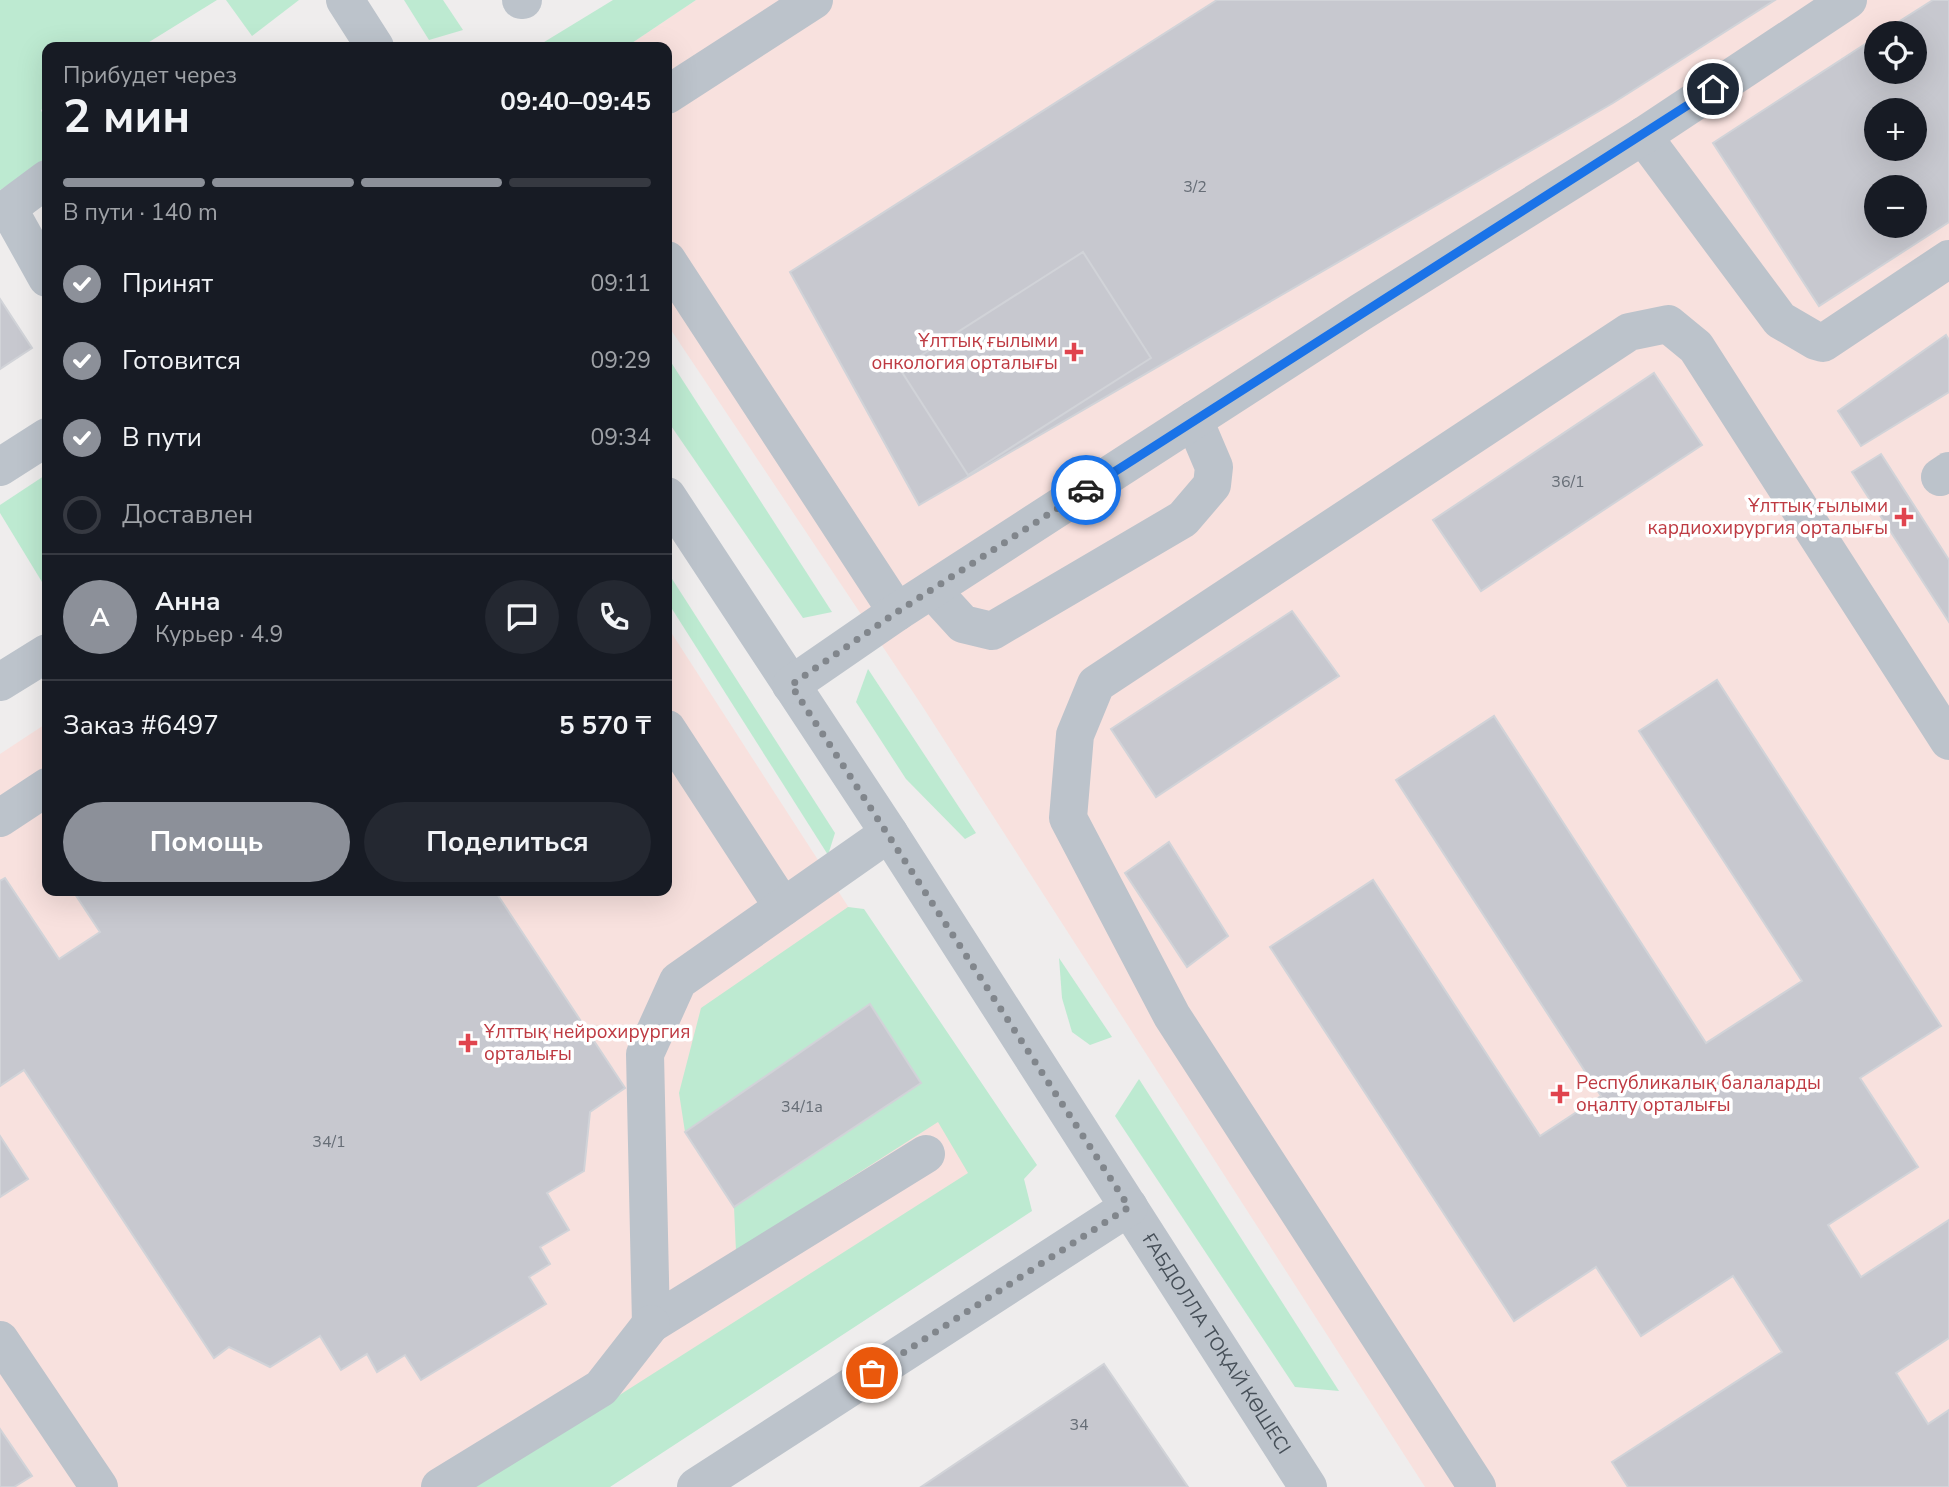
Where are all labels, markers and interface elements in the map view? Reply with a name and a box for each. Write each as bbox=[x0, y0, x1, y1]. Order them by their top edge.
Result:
map controls bbox=[1864, 21, 1927, 238]
button: locate bbox=[1864, 21, 1927, 84]
pin bbox=[1683, 59, 1743, 119]
text: Прибудет через bbox=[63, 60, 237, 91]
icon: home bbox=[1694, 70, 1732, 108]
text: 09:40–09:45 bbox=[500, 84, 651, 119]
text: 2 мин bbox=[63, 85, 190, 148]
button: + bbox=[1864, 98, 1927, 161]
button: − bbox=[1864, 175, 1927, 238]
house number: 3/2 bbox=[1183, 176, 1207, 198]
text: В пути · 140 m bbox=[63, 197, 218, 228]
icon: check bbox=[63, 265, 101, 303]
text: Принят bbox=[122, 266, 213, 301]
text: 09:11 bbox=[591, 268, 651, 299]
place label: Ұлттық ғылыми онкология орталығы bbox=[871, 328, 1058, 376]
icon: check bbox=[63, 342, 101, 380]
marker: Ұлттық ғылыми онкология орталығы bbox=[1064, 342, 1084, 362]
text: Готовится bbox=[122, 343, 241, 378]
text: 09:29 bbox=[591, 345, 651, 376]
icon: check bbox=[63, 419, 101, 457]
text: В пути bbox=[122, 420, 202, 455]
text: 09:34 bbox=[591, 422, 651, 453]
courier bbox=[1051, 455, 1121, 525]
icon: car bbox=[1067, 471, 1105, 509]
house number: 36/1 bbox=[1551, 471, 1585, 493]
place label: Ұлттық ғылыми кардиохирургия орталығы bbox=[1647, 493, 1888, 541]
text: Доставлен bbox=[122, 497, 253, 532]
marker: Ұлттық ғылыми кардиохирургия орталығы bbox=[1894, 507, 1914, 527]
button: chat bbox=[485, 580, 559, 654]
button: phone bbox=[577, 580, 651, 654]
text: Анна bbox=[155, 584, 221, 619]
text: А bbox=[90, 600, 110, 635]
text: Курьер · 4.9 bbox=[155, 619, 283, 650]
text: Заказ #6497 bbox=[63, 708, 219, 743]
text: 5 570 ₸ bbox=[559, 708, 651, 743]
button: Помощь bbox=[63, 802, 350, 882]
button: Поделиться bbox=[364, 802, 651, 882]
place label: Ұлттық нейрохирургия орталығы bbox=[483, 1019, 690, 1067]
marker: Ұлттық нейрохирургия орталығы bbox=[458, 1033, 478, 1053]
place label: Республикалық балаларды оңалту орталығы bbox=[1576, 1070, 1821, 1118]
marker: Республикалық балаларды оңалту орталығы bbox=[1550, 1084, 1570, 1104]
house number: 34/1а bbox=[781, 1096, 823, 1118]
house number: 34/1 bbox=[312, 1131, 346, 1153]
street label: ҒАБДОЛЛА ТОҚАЙ КӨШЕСІ bbox=[1136, 1228, 1297, 1459]
pin bbox=[842, 1343, 902, 1403]
icon: bag bbox=[853, 1354, 891, 1392]
house number: 34 bbox=[1069, 1414, 1089, 1436]

